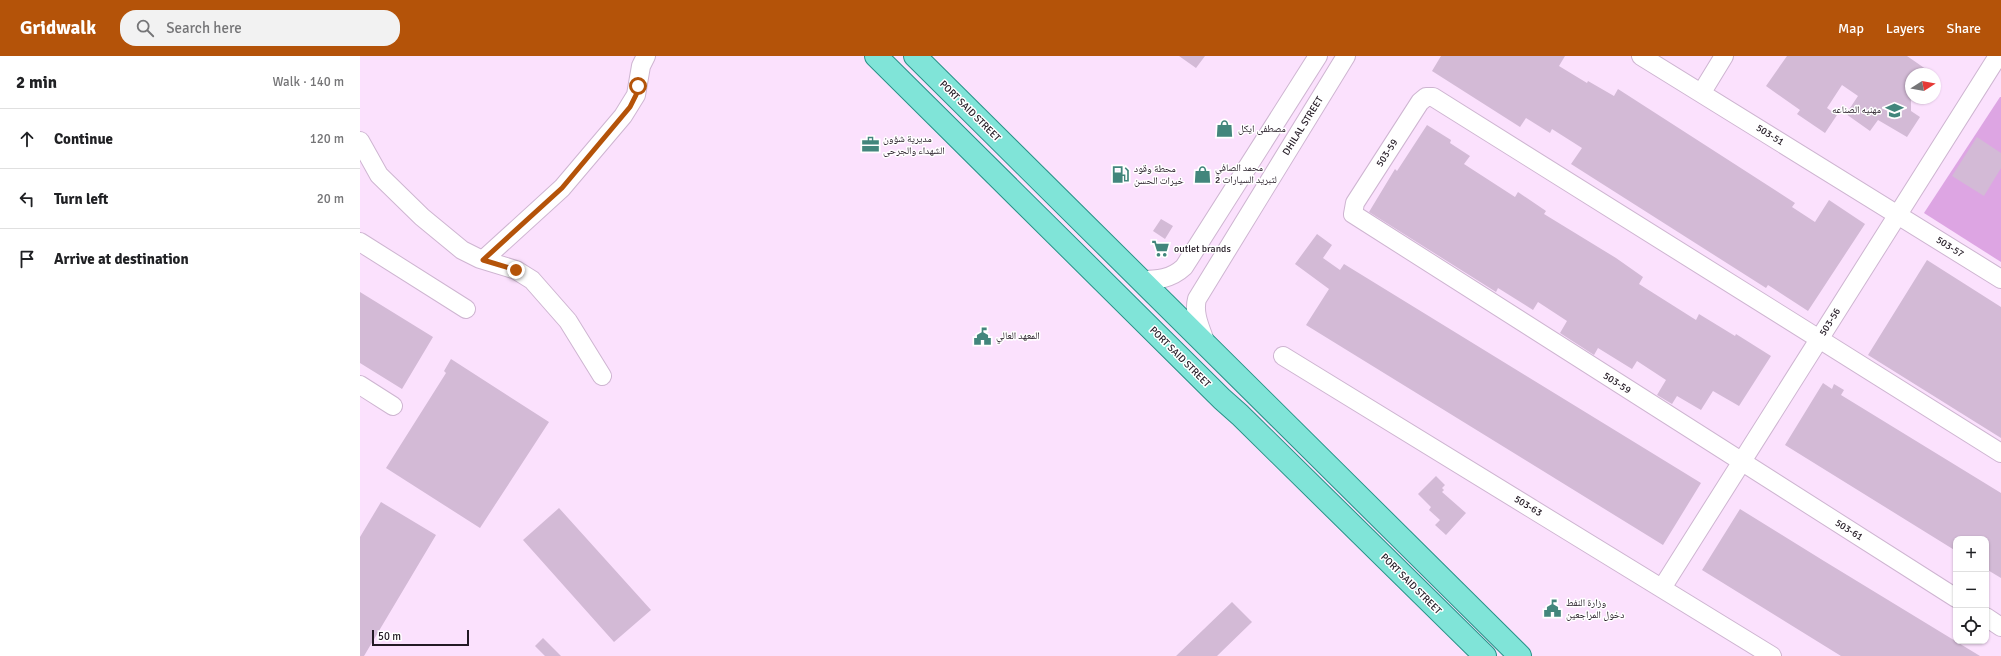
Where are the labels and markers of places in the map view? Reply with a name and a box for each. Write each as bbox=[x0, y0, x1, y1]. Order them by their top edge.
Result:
school or university icon: مهنيه الصناعه bbox=[1884, 100, 1904, 120]
place label: مهنيه الصناعه bbox=[1832, 104, 1881, 116]
shop icon: مصطفى ايكل bbox=[1215, 119, 1235, 139]
place label: مصطفى ايكل bbox=[1238, 123, 1286, 135]
place label: مديرية شؤون الشهداء والجرحى bbox=[883, 133, 945, 157]
office icon: مديرية شؤون الشهداء والجرحى bbox=[860, 135, 880, 155]
place label: محمد الصافي لتبريد السيارات 2 bbox=[1215, 162, 1277, 186]
place label: محطة وقود خيرات الحسن bbox=[1134, 163, 1185, 187]
shop icon: محمد الصافي لتبريد السيارات 2 bbox=[1192, 164, 1212, 184]
fuel station icon: محطة وقود خيرات الحسن bbox=[1111, 165, 1131, 185]
supermarket icon: outlet brands bbox=[1151, 239, 1171, 259]
place label: outlet brands bbox=[1174, 243, 1231, 255]
public building icon: المعهد العالي bbox=[973, 326, 993, 346]
place label: المعهد العالي bbox=[996, 330, 1040, 344]
place label: وزارة النفط دخول المراجعين bbox=[1566, 597, 1624, 621]
public building icon: وزارة النفط دخول المراجعين bbox=[1543, 599, 1563, 619]

